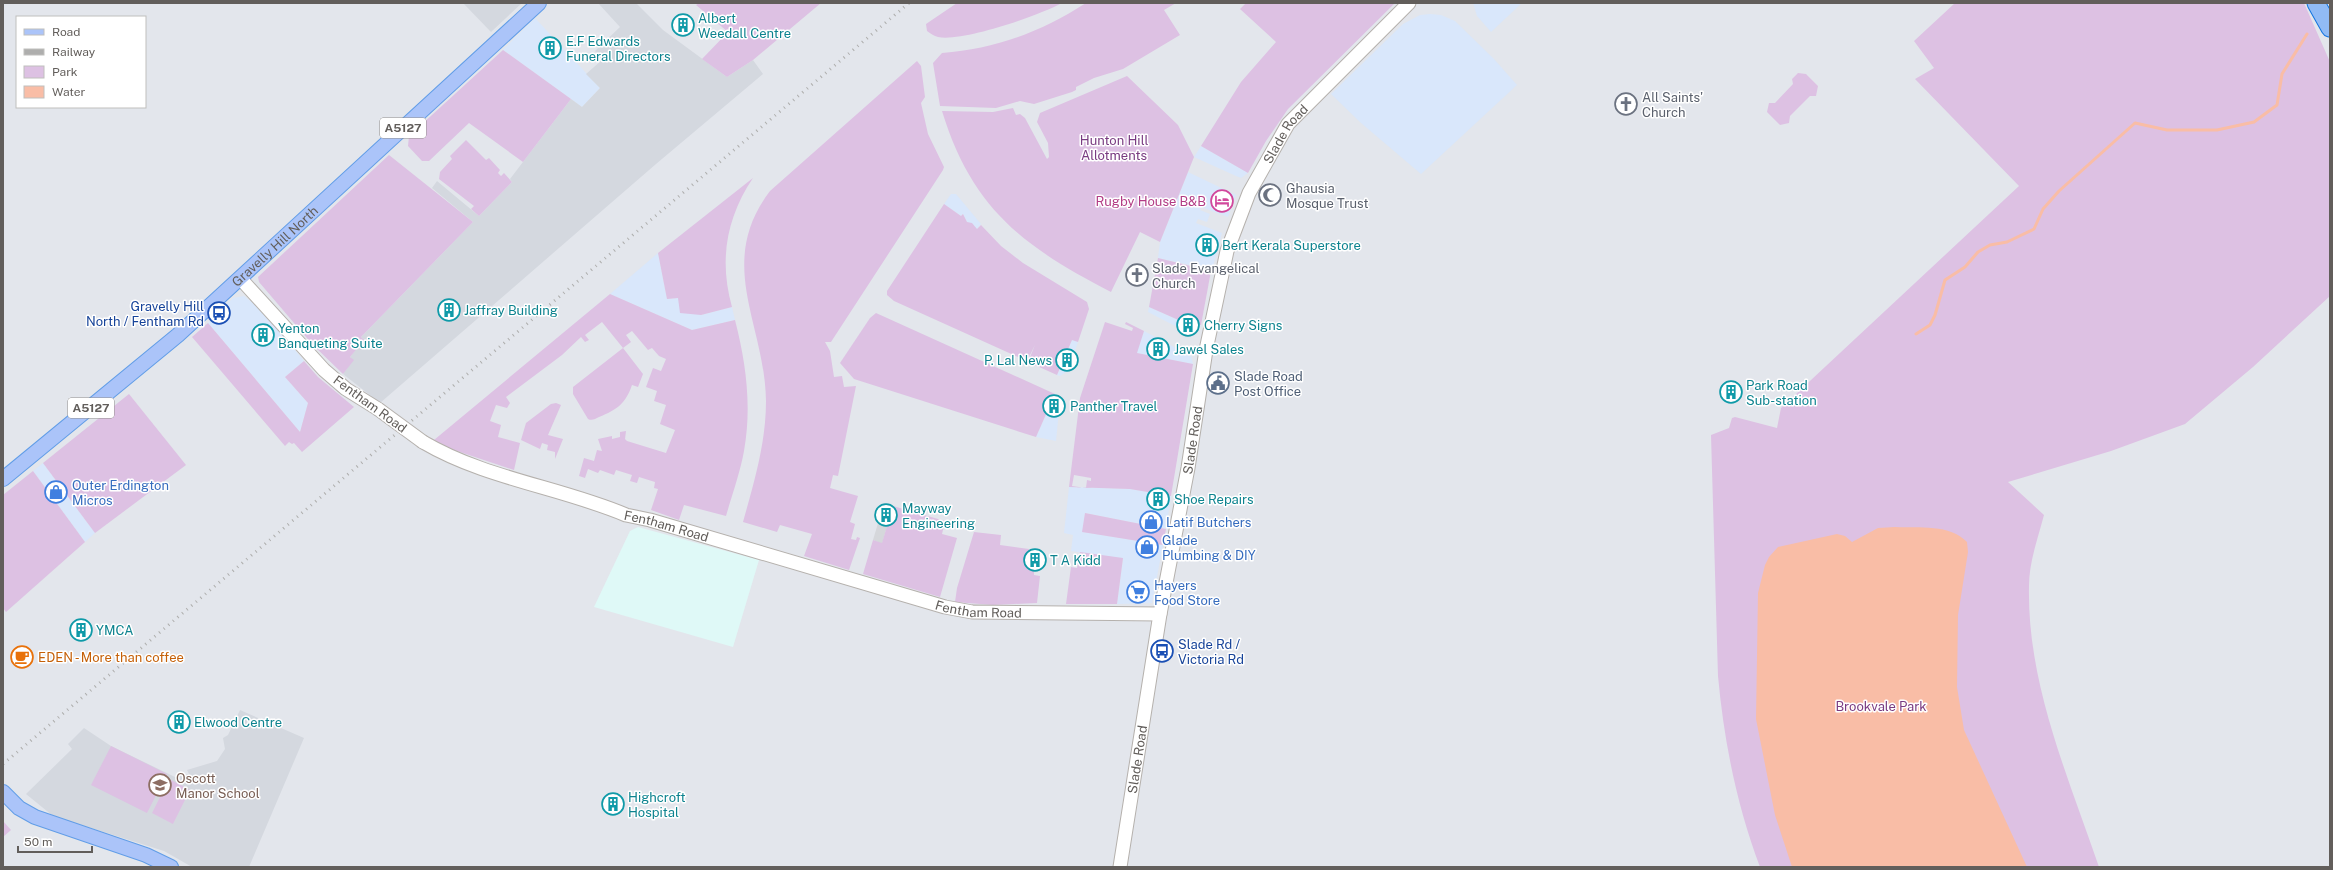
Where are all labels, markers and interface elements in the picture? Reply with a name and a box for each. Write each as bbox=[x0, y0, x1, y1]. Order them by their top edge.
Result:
place label: Albert Weedall Centre bbox=[698, 11, 791, 41]
building icon: Albert Weedall Centre bbox=[670, 12, 696, 38]
legend bbox=[16, 16, 146, 108]
text: Road bbox=[52, 25, 80, 39]
place label: E.F Edwards Funeral Directors bbox=[566, 34, 671, 64]
building icon: E.F Edwards Funeral Directors bbox=[537, 35, 563, 61]
text: Railway bbox=[52, 45, 96, 59]
text: Park bbox=[52, 65, 78, 79]
text: Water bbox=[52, 85, 86, 99]
place label: All Saints' Church bbox=[1642, 90, 1703, 120]
church icon: All Saints' Church bbox=[1613, 91, 1639, 117]
street label: Slade Road bbox=[1260, 101, 1311, 166]
road number: A5127 bbox=[380, 118, 426, 138]
park label: Hunton Hill Allotments bbox=[1080, 133, 1148, 163]
place label: Ghausia Mosque Trust bbox=[1286, 181, 1368, 211]
mosque icon: Ghausia Mosque Trust bbox=[1257, 182, 1283, 208]
hotel icon: Rugby House B&B bbox=[1209, 188, 1235, 214]
place label: Rugby House B&B bbox=[1096, 194, 1206, 209]
street label: Gravelly Hill North bbox=[229, 203, 321, 289]
building icon: Bert Kerala Superstore bbox=[1194, 232, 1220, 258]
place label: Bert Kerala Superstore bbox=[1222, 238, 1361, 253]
place label: Slade Evangelical Church bbox=[1152, 261, 1259, 291]
church icon: Slade Evangelical Church bbox=[1124, 262, 1150, 288]
building icon: Jaffray Building bbox=[436, 297, 462, 323]
place label: Gravelly Hill North / Fentham Rd bbox=[86, 299, 204, 329]
bus stop icon: Gravelly Hill North / Fentham Rd bbox=[206, 300, 232, 326]
place label: Jaffray Building bbox=[464, 303, 558, 318]
building icon: Cherry Signs bbox=[1175, 312, 1201, 338]
place label: Cherry Signs bbox=[1204, 318, 1282, 333]
place label: Yenton Banqueting Suite bbox=[278, 321, 383, 351]
building icon: Yenton Banqueting Suite bbox=[250, 322, 276, 348]
building icon: Jawel Sales bbox=[1145, 336, 1171, 362]
place label: Jawel Sales bbox=[1174, 342, 1244, 357]
building icon: P. Lal News bbox=[1054, 347, 1080, 373]
place label: P. Lal News bbox=[984, 353, 1052, 368]
place label: Slade Road Post Office bbox=[1234, 369, 1303, 399]
public building icon: Slade Road Post Office bbox=[1205, 370, 1231, 396]
street label: Fentham Road bbox=[330, 372, 410, 436]
place label: Park Road Sub-station bbox=[1746, 378, 1817, 408]
building icon: Park Road Sub-station bbox=[1718, 379, 1744, 405]
building icon: Panther Travel bbox=[1041, 393, 1067, 419]
road number: A5127 bbox=[68, 398, 114, 418]
place label: Panther Travel bbox=[1070, 399, 1158, 414]
street label: Slade Road bbox=[1179, 405, 1205, 476]
place label: Outer Erdington Micros bbox=[72, 478, 169, 508]
shop icon: Outer Erdington Micros bbox=[43, 479, 69, 505]
building icon: Shoe Repairs bbox=[1145, 486, 1171, 512]
place label: Shoe Repairs bbox=[1174, 492, 1254, 507]
place label: Mayway Engineering bbox=[902, 501, 975, 531]
building icon: Mayway Engineering bbox=[873, 502, 899, 528]
street label: Fentham Road bbox=[623, 507, 711, 544]
shop icon: Latif Butchers bbox=[1138, 509, 1164, 535]
place label: Latif Butchers bbox=[1166, 515, 1251, 530]
place label: Glade Plumbing & DIY bbox=[1162, 533, 1256, 563]
shop icon: Glade Plumbing & DIY bbox=[1134, 534, 1160, 560]
building icon: T A Kidd bbox=[1022, 547, 1048, 573]
place label: T A Kidd bbox=[1050, 553, 1101, 568]
place label: Hayers Food Store bbox=[1154, 578, 1220, 608]
supermarket icon: Hayers Food Store bbox=[1125, 579, 1151, 605]
street label: Fentham Road bbox=[933, 597, 1022, 620]
building icon: YMCA bbox=[68, 617, 94, 643]
place label: YMCA bbox=[96, 623, 133, 638]
place label: Slade Rd / Victoria Rd bbox=[1178, 637, 1244, 667]
bus stop icon: Slade Rd / Victoria Rd bbox=[1149, 638, 1175, 664]
cafe icon: EDEN - More than coffee bbox=[9, 644, 35, 670]
place label: EDEN - More than coffee bbox=[38, 650, 184, 665]
park label: Brookvale Park bbox=[1835, 699, 1927, 714]
building icon: Elwood Centre bbox=[166, 709, 192, 735]
place label: Elwood Centre bbox=[194, 715, 282, 730]
street label: Slade Road bbox=[1124, 724, 1150, 795]
place label: Oscott Manor School bbox=[176, 771, 260, 801]
school or university icon: Oscott Manor School bbox=[147, 772, 173, 798]
place label: Highcroft Hospital bbox=[628, 790, 686, 820]
building icon: Highcroft Hospital bbox=[600, 791, 626, 817]
scale bar bbox=[18, 828, 92, 854]
text: 50 m bbox=[24, 835, 52, 849]

